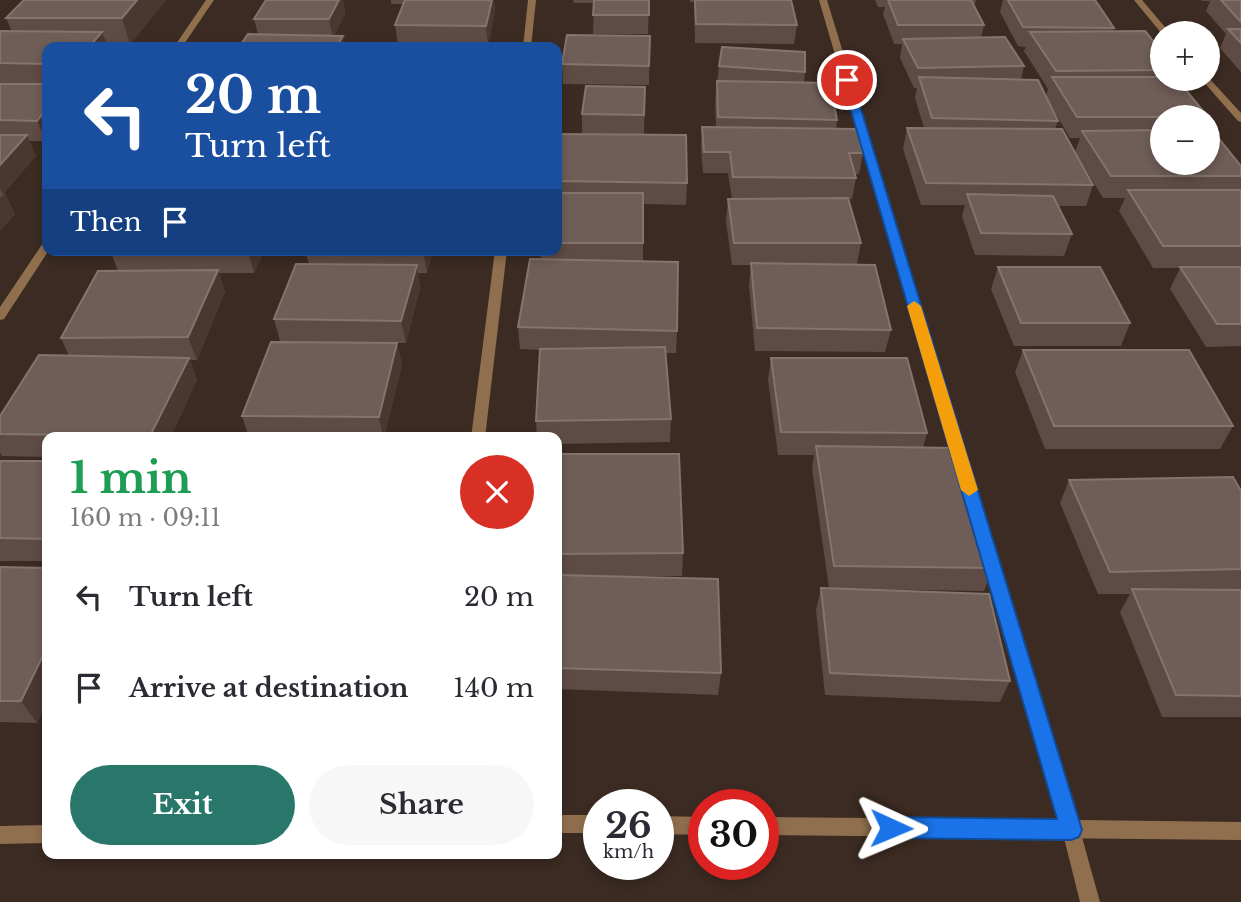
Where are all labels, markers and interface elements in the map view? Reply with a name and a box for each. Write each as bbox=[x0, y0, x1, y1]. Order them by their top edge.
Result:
map controls bbox=[1150, 21, 1220, 175]
button: + bbox=[1150, 21, 1220, 91]
pin bbox=[817, 50, 877, 110]
icon: arrive bbox=[828, 61, 866, 99]
text: 20 m bbox=[185, 65, 321, 126]
icon: left bbox=[70, 70, 161, 161]
button: − bbox=[1150, 105, 1220, 175]
text: Turn left bbox=[185, 126, 331, 166]
icon: arrive bbox=[156, 203, 194, 241]
text: Then bbox=[70, 206, 142, 238]
text: 1 min bbox=[70, 452, 192, 504]
button: close bbox=[460, 455, 534, 529]
text: 160 m · 09:11 bbox=[70, 504, 221, 532]
icon: left bbox=[70, 578, 108, 616]
text: Turn left bbox=[129, 581, 253, 613]
text: 20 m bbox=[464, 581, 534, 613]
icon: arrive bbox=[70, 669, 108, 707]
text: Arrive at destination bbox=[129, 672, 409, 704]
text: 140 m bbox=[453, 672, 534, 704]
button: Exit bbox=[70, 765, 295, 845]
button: Share bbox=[309, 765, 534, 845]
speed limit sign: 30 bbox=[688, 789, 779, 880]
position arrow bbox=[854, 791, 928, 865]
text: 26 bbox=[605, 804, 652, 847]
text: km/h bbox=[603, 841, 654, 863]

